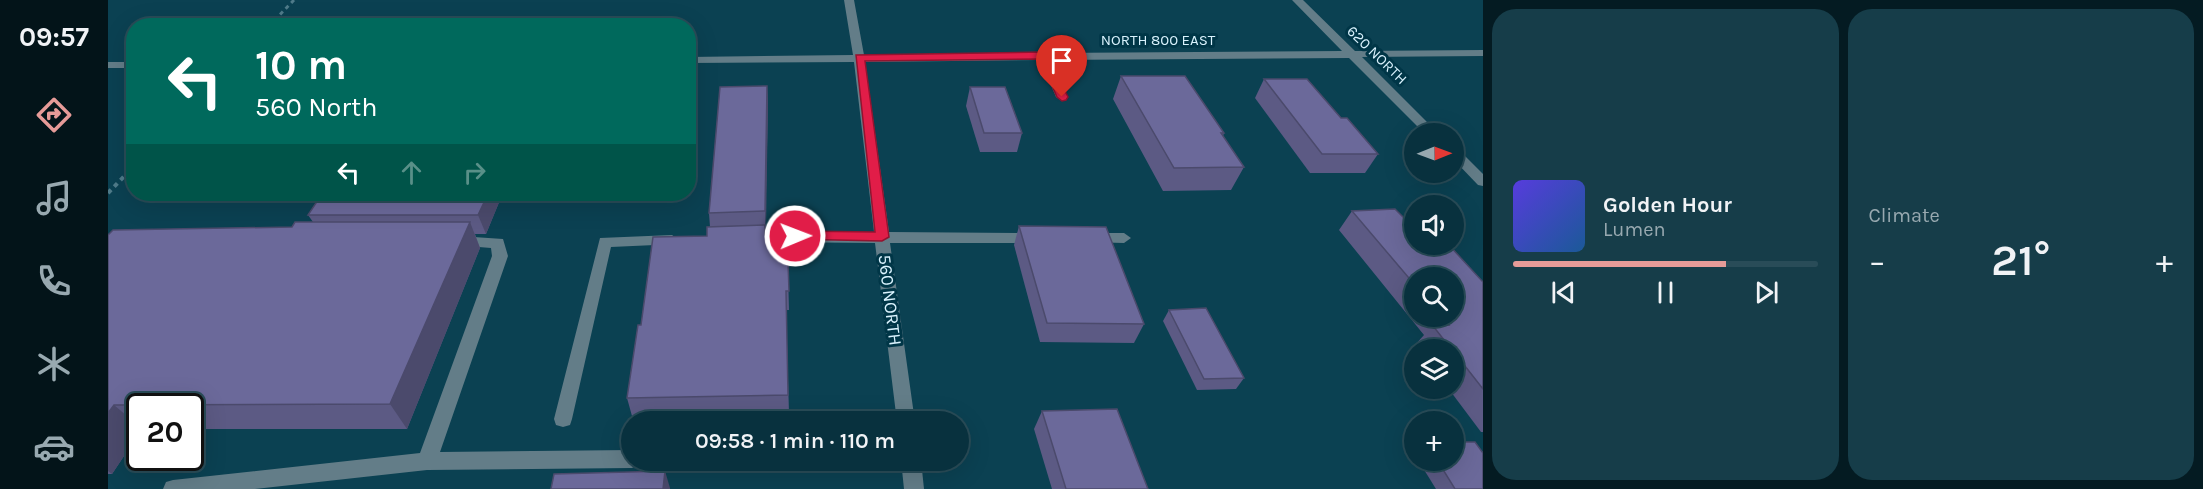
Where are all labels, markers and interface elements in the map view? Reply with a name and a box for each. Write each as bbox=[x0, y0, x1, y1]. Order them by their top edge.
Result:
text: 09:57 bbox=[19, 21, 89, 53]
street label: 620 NORTH bbox=[1343, 22, 1411, 88]
street label: NORTH 800 EAST bbox=[1101, 31, 1216, 49]
pin bbox=[1036, 35, 1087, 97]
text: 10 m bbox=[255, 40, 347, 90]
icon: left bbox=[156, 42, 234, 120]
icon: arrive bbox=[1045, 44, 1078, 77]
text: 560 North bbox=[255, 91, 378, 123]
icon: directions bbox=[33, 94, 75, 136]
north arrow bbox=[1404, 123, 1464, 183]
map controls bbox=[1404, 123, 1464, 471]
icon: left bbox=[332, 156, 365, 189]
icon: ahead bbox=[395, 156, 428, 189]
icon: right bbox=[458, 156, 491, 189]
icon: music bbox=[33, 177, 75, 219]
text: Golden Hour bbox=[1603, 192, 1732, 218]
button: sound bbox=[1404, 195, 1464, 255]
position arrow bbox=[763, 204, 827, 268]
text: Climate bbox=[1869, 204, 1940, 227]
text: Lumen bbox=[1603, 218, 1666, 241]
text: 21° bbox=[1991, 234, 2051, 286]
text: − bbox=[1869, 242, 1886, 280]
text: + bbox=[2156, 242, 2173, 280]
street label: 560 NORTH bbox=[874, 253, 906, 347]
icon: phone bbox=[33, 260, 75, 302]
button: search bbox=[1404, 267, 1464, 327]
icon: previous bbox=[1547, 276, 1580, 309]
icon: pause bbox=[1649, 276, 1682, 309]
icon: next bbox=[1750, 276, 1783, 309]
button: layers bbox=[1404, 339, 1464, 399]
icon: climate bbox=[33, 343, 75, 385]
speed limit sign: 20 bbox=[126, 393, 204, 471]
button: + bbox=[1404, 411, 1464, 471]
icon: car bbox=[33, 426, 75, 468]
text: 09:58 · 1 min · 110 m bbox=[695, 428, 895, 454]

